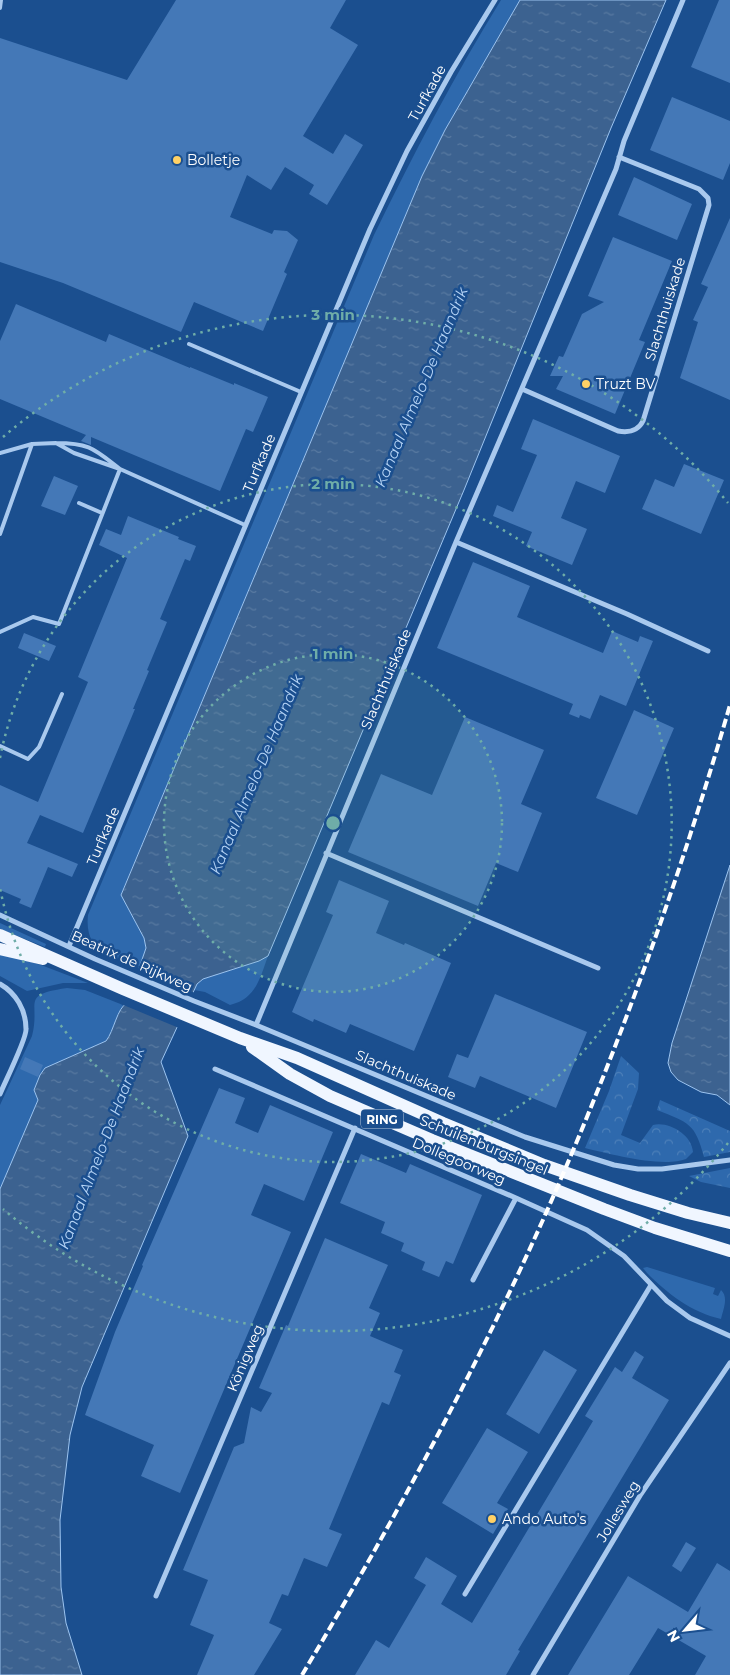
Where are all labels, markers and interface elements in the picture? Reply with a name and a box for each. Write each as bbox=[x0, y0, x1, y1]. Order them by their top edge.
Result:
street label: Turfkade bbox=[404, 61, 450, 125]
place label: Bolletje bbox=[187, 151, 240, 169]
marker: Bolletje bbox=[171, 154, 183, 166]
street label: Slachthuiskade bbox=[641, 255, 689, 363]
water label: Kanaal Almelo-De Haandrik bbox=[370, 283, 472, 490]
text: 3 min bbox=[310, 305, 355, 324]
place label: Truzt BV bbox=[596, 375, 655, 393]
marker: Truzt BV bbox=[580, 378, 592, 390]
street label: Turfkade bbox=[239, 431, 279, 495]
text: 2 min bbox=[311, 474, 355, 493]
street label: Slachthuiskade bbox=[357, 626, 415, 732]
text: 1 min bbox=[313, 644, 353, 663]
water label: Kanaal Almelo-De Haandrik bbox=[205, 670, 307, 877]
street label: Turfkade bbox=[83, 804, 123, 868]
centre of rings bbox=[324, 814, 342, 832]
street label: Beatrix de Rijkweg bbox=[69, 926, 195, 996]
water label: Kanaal Almelo-De Haandrik bbox=[54, 1043, 149, 1252]
street label: Slachthuiskade bbox=[353, 1046, 459, 1104]
road number: RING bbox=[361, 1110, 403, 1128]
street label: Schuilenburgsingel bbox=[417, 1111, 551, 1179]
street label: Dollegoorweg bbox=[410, 1133, 508, 1189]
street label: Königweg bbox=[223, 1322, 267, 1394]
street label: Jollesweg bbox=[592, 1477, 643, 1546]
place label: Ando Auto's bbox=[502, 1510, 587, 1528]
marker: Ando Auto's bbox=[486, 1513, 498, 1525]
north arrow bbox=[660, 1605, 710, 1655]
text: N bbox=[663, 1627, 684, 1645]

